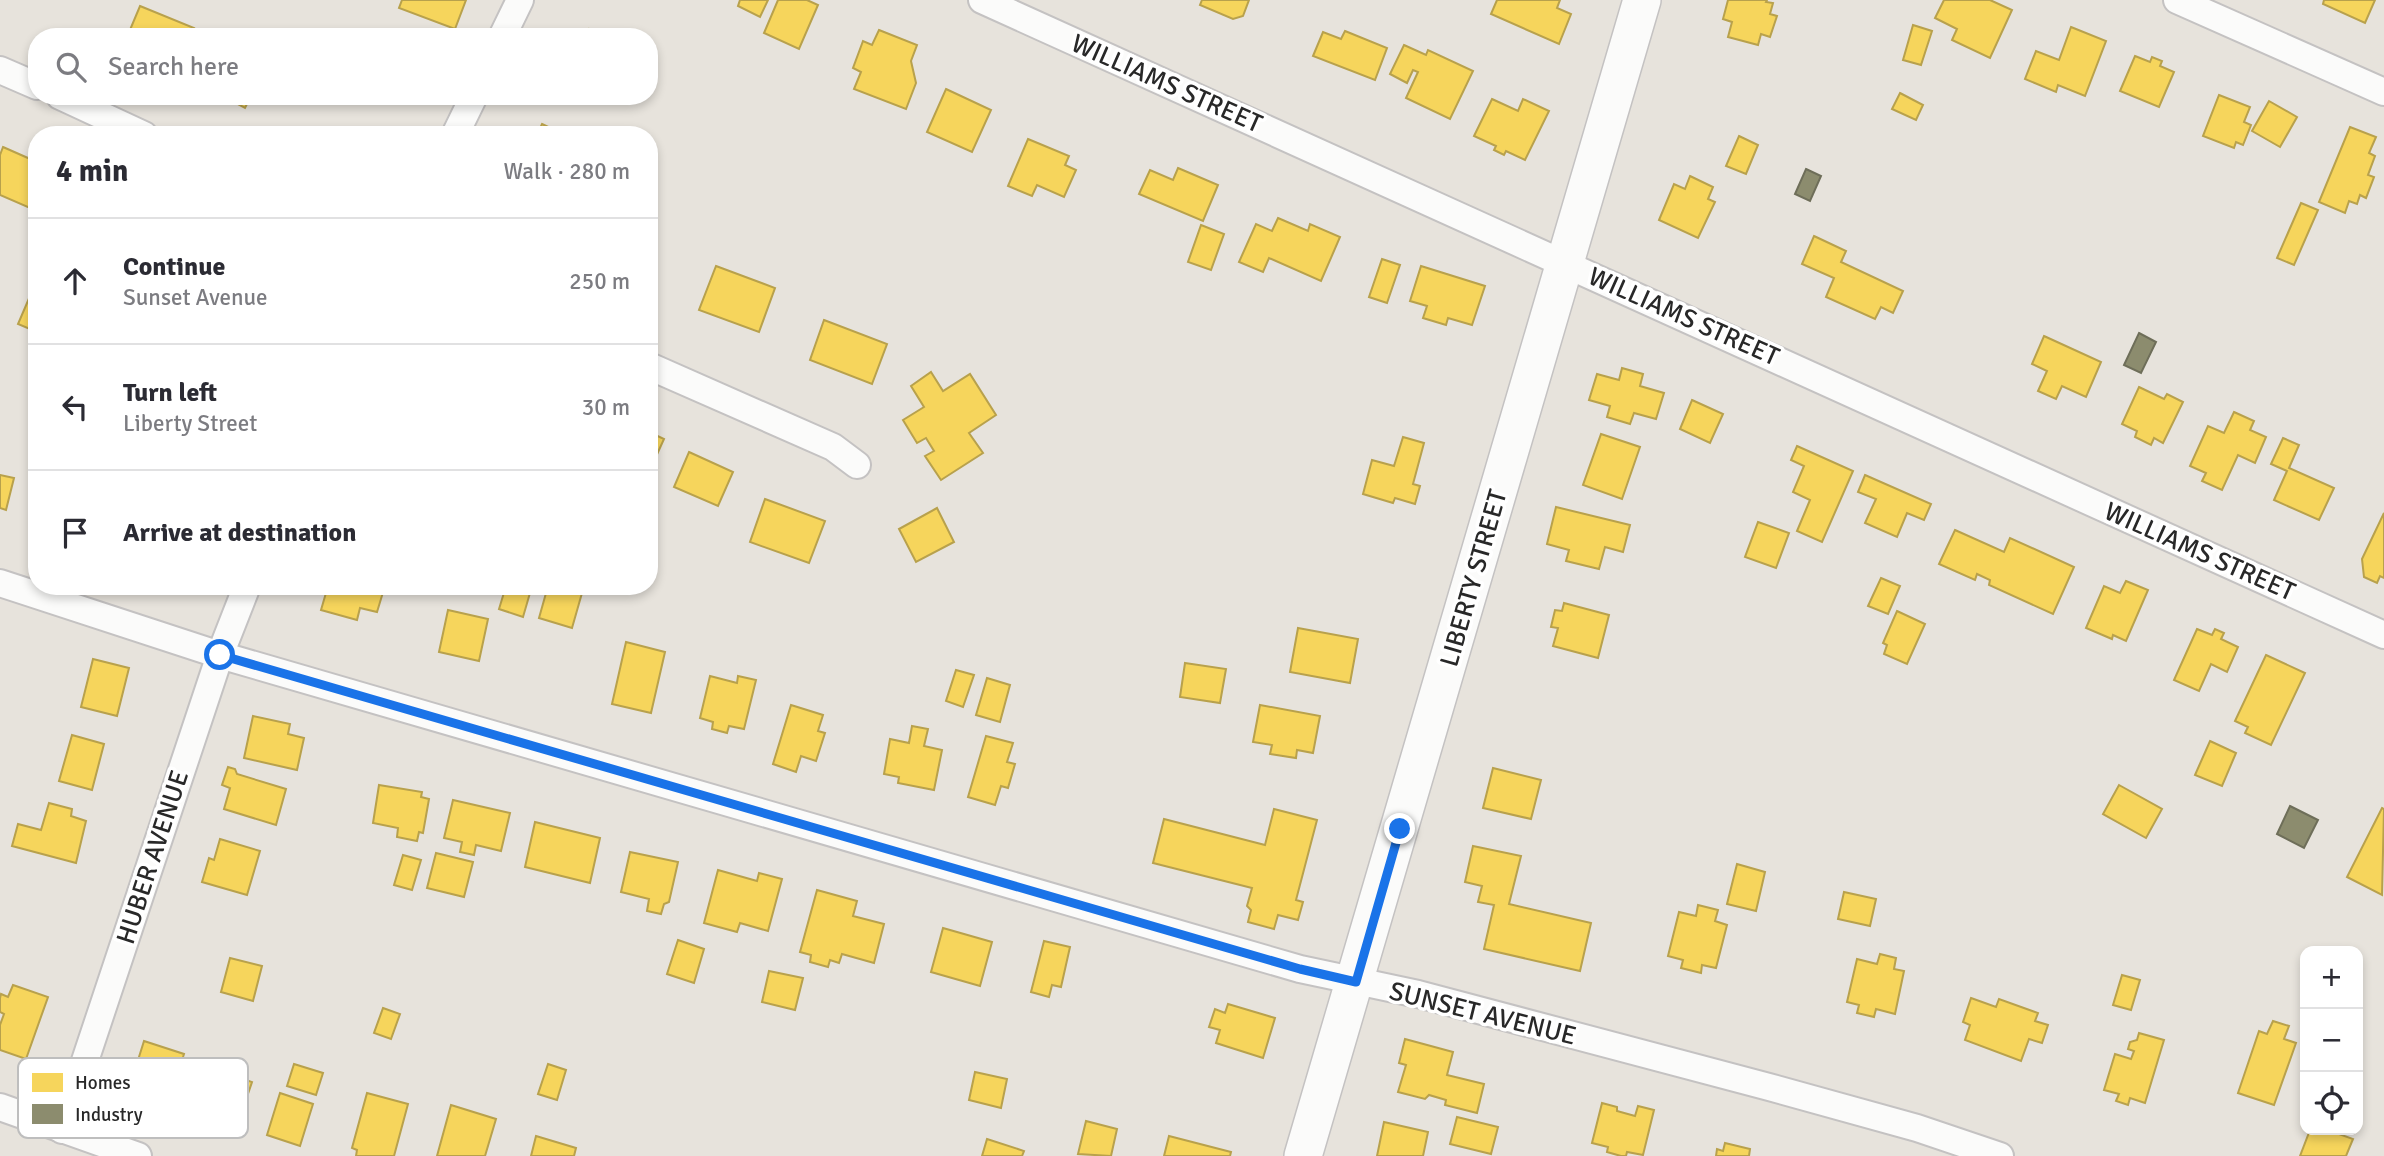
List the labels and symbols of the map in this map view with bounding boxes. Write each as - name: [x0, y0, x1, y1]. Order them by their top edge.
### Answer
- street label: WILLIAMS STREET: [1066, 28, 1267, 140]
- street label: WILLIAMS STREET: [1583, 261, 1784, 373]
- street label: LIBERTY STREET: [1433, 486, 1515, 670]
- street label: WILLIAMS STREET: [2099, 496, 2300, 608]
- route start: [204, 639, 235, 670]
- street label: HUBER AVENUE: [110, 766, 196, 948]
- route end: [1384, 813, 1415, 844]
- street label: SUNSET AVENUE: [1386, 975, 1579, 1053]
- legend: [18, 1058, 248, 1138]
- text: Homes: [75, 1071, 131, 1095]
- text: Industry: [75, 1103, 143, 1127]

